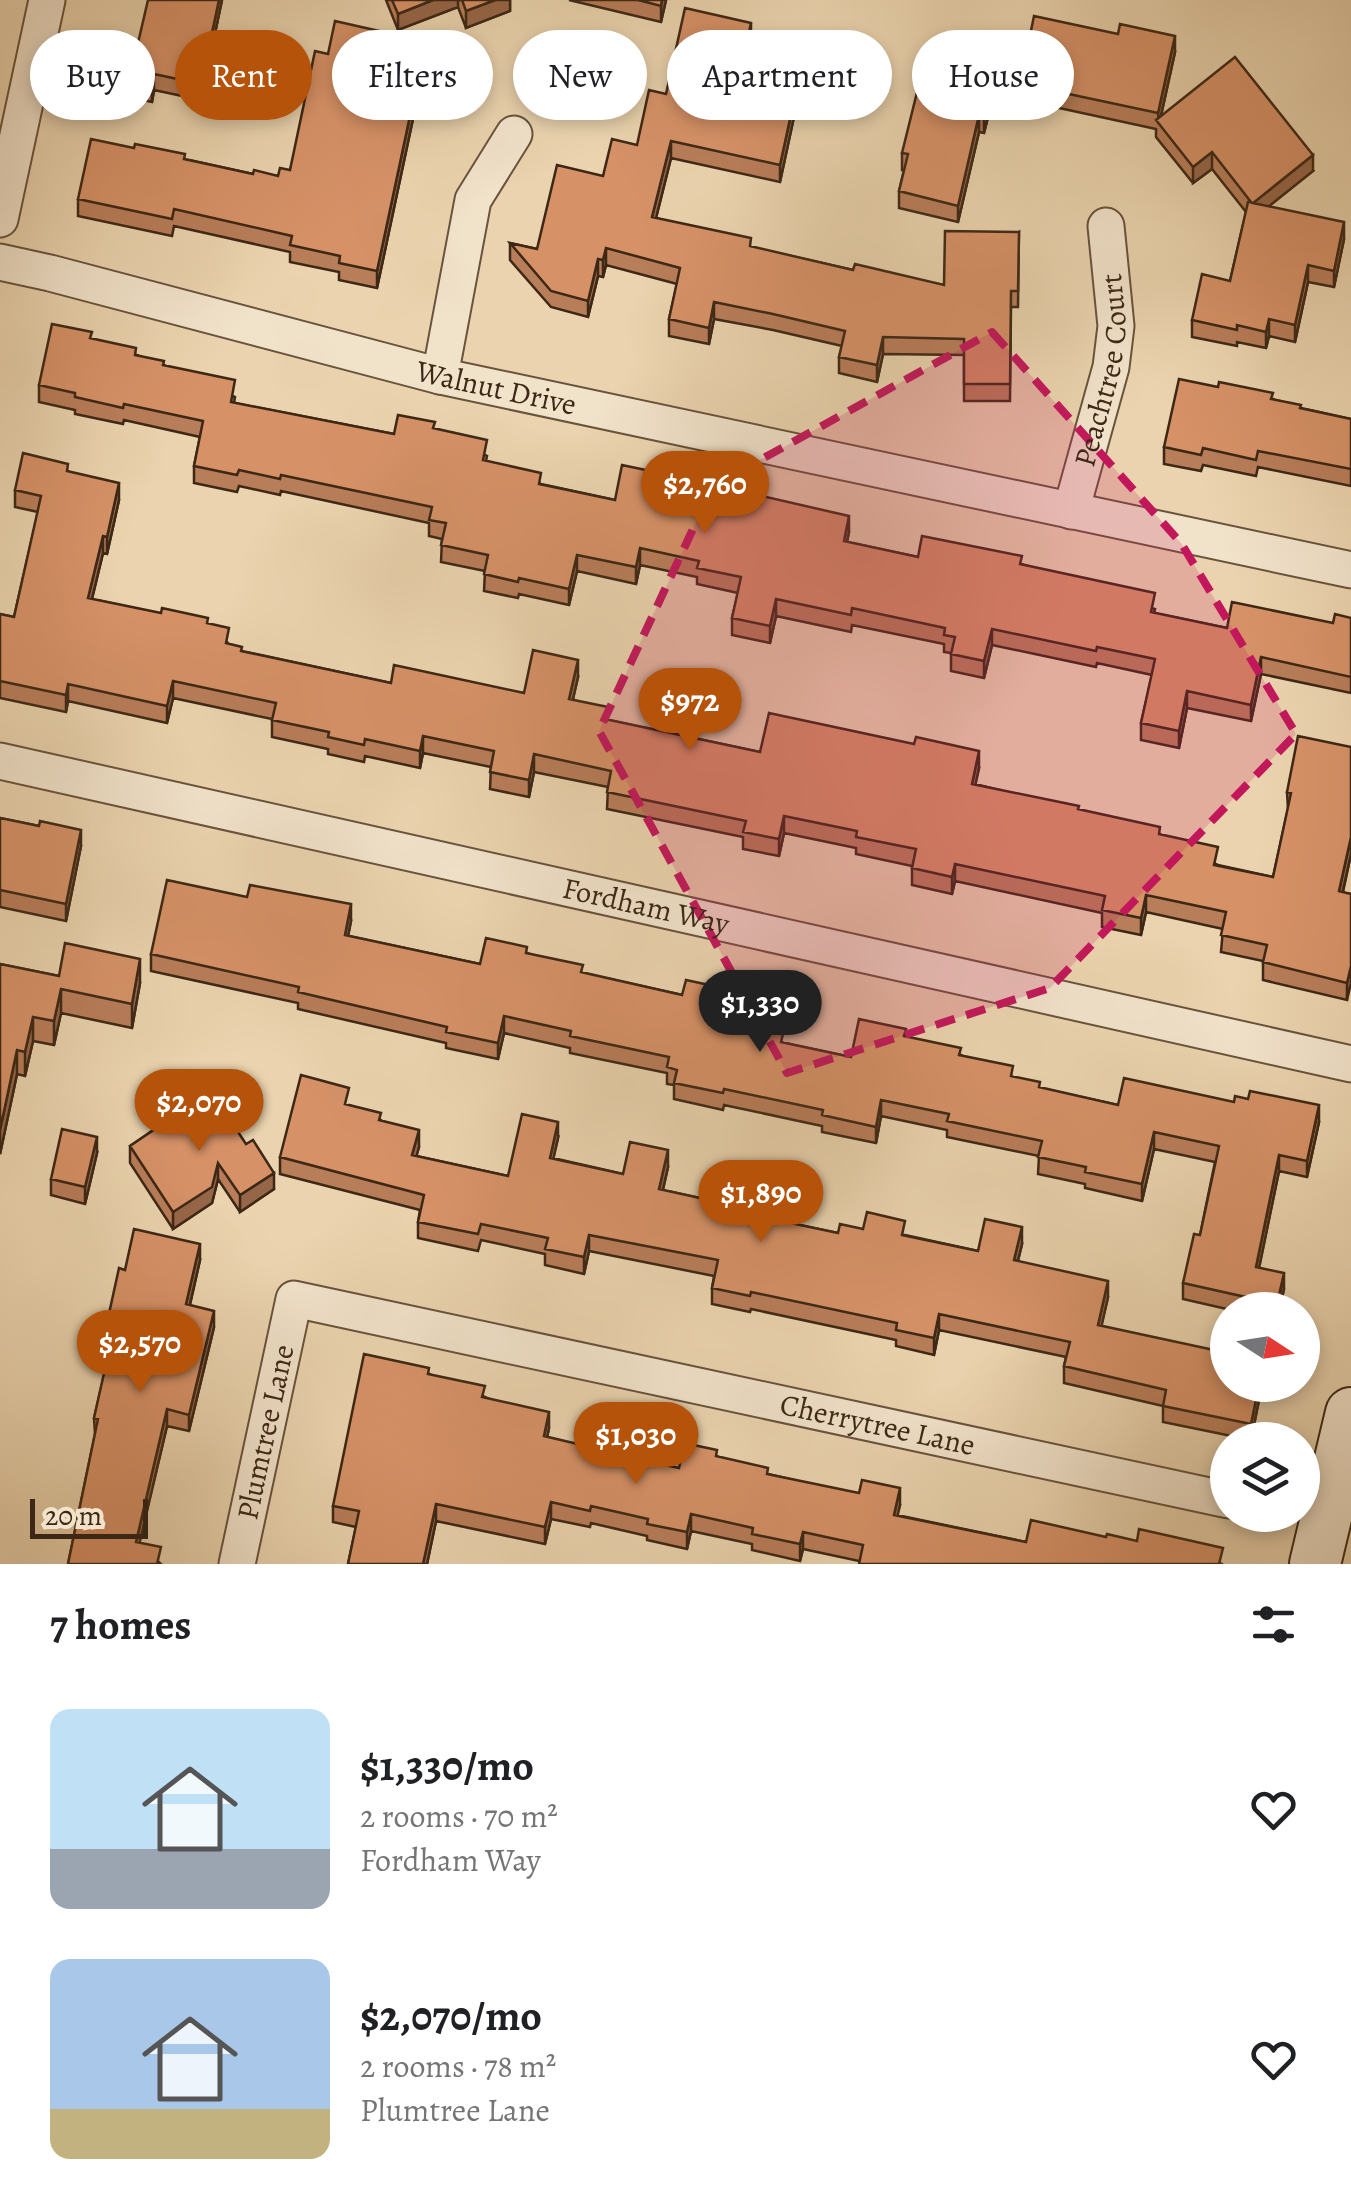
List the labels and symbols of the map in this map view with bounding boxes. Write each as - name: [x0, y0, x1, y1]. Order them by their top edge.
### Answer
- street label: Peachtree Court: [1064, 272, 1136, 471]
- street label: Walnut Drive: [411, 350, 580, 424]
- pin: $2,760: [624, 451, 786, 536]
- pin: $972: [631, 668, 749, 753]
- street label: Fordham Way: [559, 868, 734, 944]
- pin: $1,330: [679, 970, 841, 1055]
- pin: $2,070: [118, 1069, 280, 1154]
- pin: $1,890: [680, 1160, 842, 1245]
- north arrow: [1210, 1292, 1320, 1402]
- pin: $2,570: [59, 1310, 221, 1395]
- street label: Plumtree Lane: [227, 1341, 304, 1523]
- street label: Cherrytree Lane: [776, 1384, 979, 1465]
- pin: $1,030: [555, 1402, 717, 1487]
- scale bar: [30, 1494, 148, 1538]

